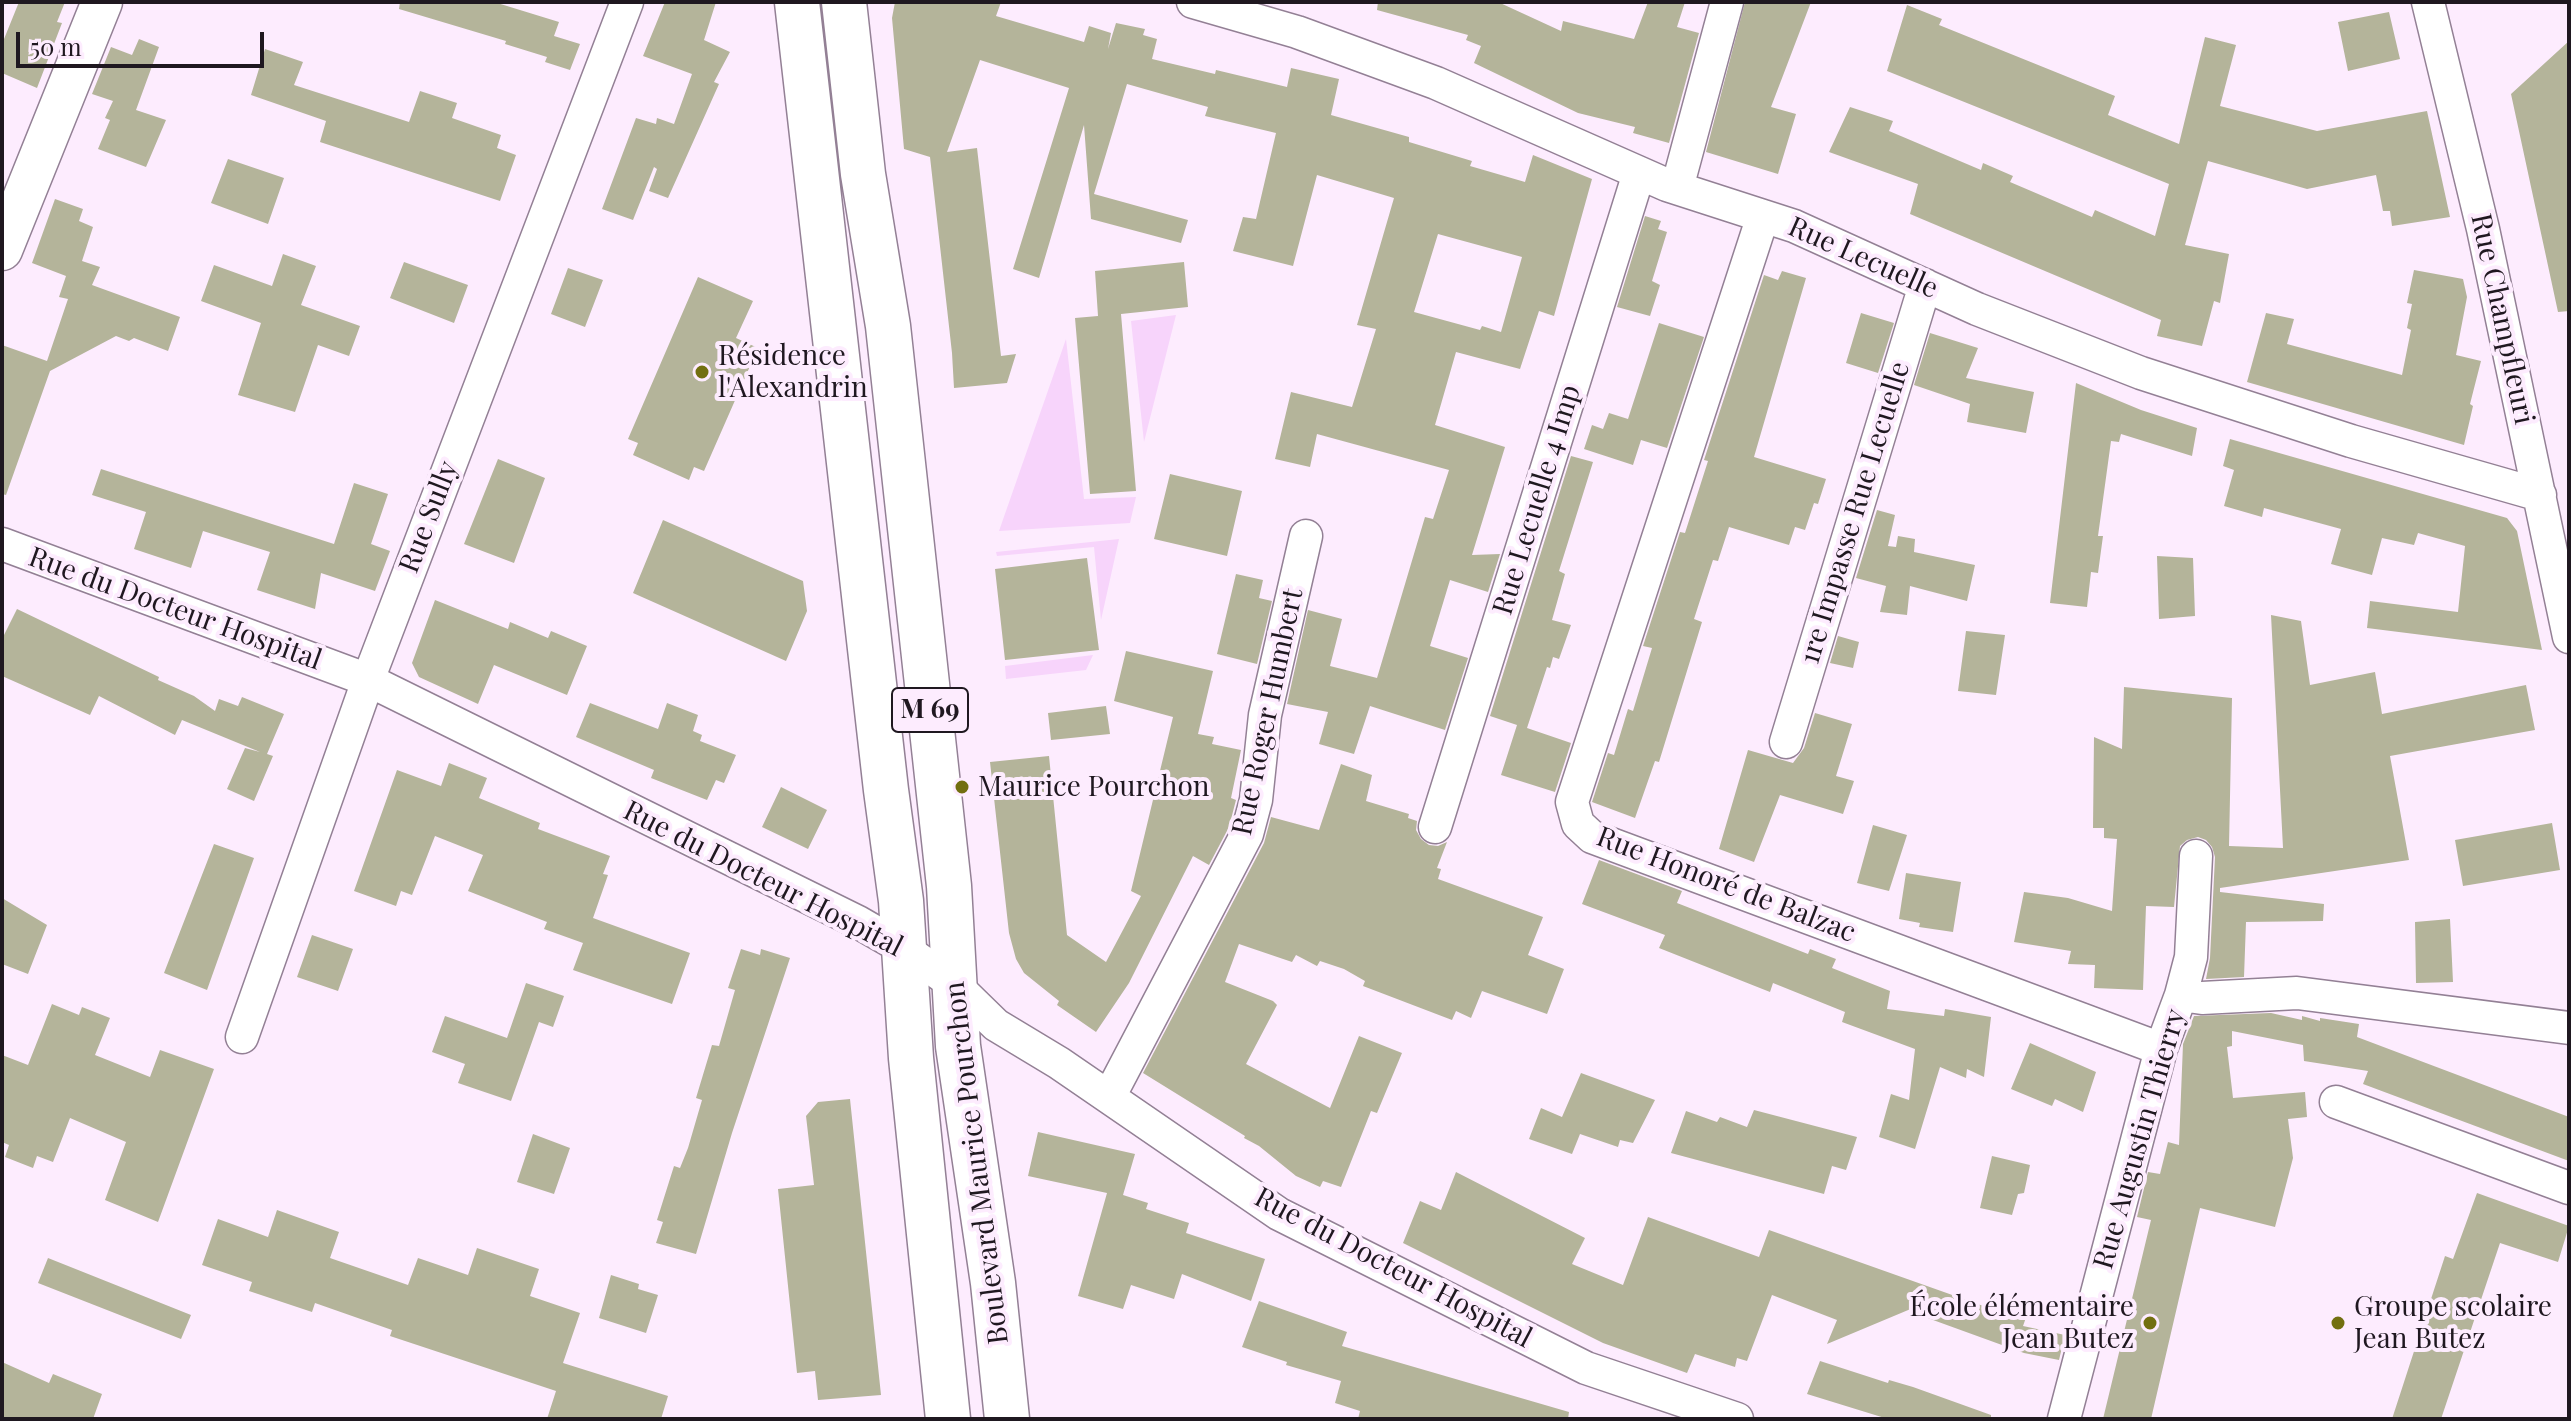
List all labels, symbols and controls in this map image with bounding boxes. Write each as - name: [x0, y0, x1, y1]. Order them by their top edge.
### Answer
- scale bar: [20, 16, 268, 66]
- text: 50 m: [30, 30, 82, 62]
- street label: Rue Lecuelle: [1783, 210, 1943, 306]
- street label: Rue Champfleuri: [2463, 211, 2541, 427]
- place label: Résidence l'Alexandrin: [718, 339, 868, 405]
- street label: 1re Impasse Rue Lecuelle: [1793, 358, 1917, 668]
- marker: Résidence l'Alexandrin: [693, 363, 711, 381]
- street label: Rue Lecuelle 4 Imp: [1486, 381, 1588, 619]
- street label: Rue Sully: [392, 456, 466, 578]
- street label: Rue du Docteur Hospital: [24, 540, 326, 678]
- street label: Rue Roger Humbert: [1225, 586, 1311, 838]
- road number: M 69: [892, 688, 968, 732]
- place label: Maurice Pourchon: [978, 770, 1210, 804]
- marker: Maurice Pourchon: [953, 778, 971, 796]
- street label: Rue du Docteur Hospital: [618, 794, 908, 964]
- street label: Rue Honoré de Balzac: [1592, 820, 1860, 950]
- street label: Boulevard Maurice Pourchon: [938, 980, 1016, 1346]
- street label: Rue Augustin Thierry: [2087, 1005, 2193, 1273]
- street label: Rue du Docteur Hospital: [1249, 1181, 1537, 1355]
- place label: École élémentaire Jean Butez: [1909, 1290, 2134, 1356]
- place label: Groupe scolaire Jean Butez: [2354, 1290, 2552, 1356]
- marker: École élémentaire Jean Butez: [2141, 1314, 2159, 1332]
- marker: Groupe scolaire Jean Butez: [2329, 1314, 2347, 1332]

